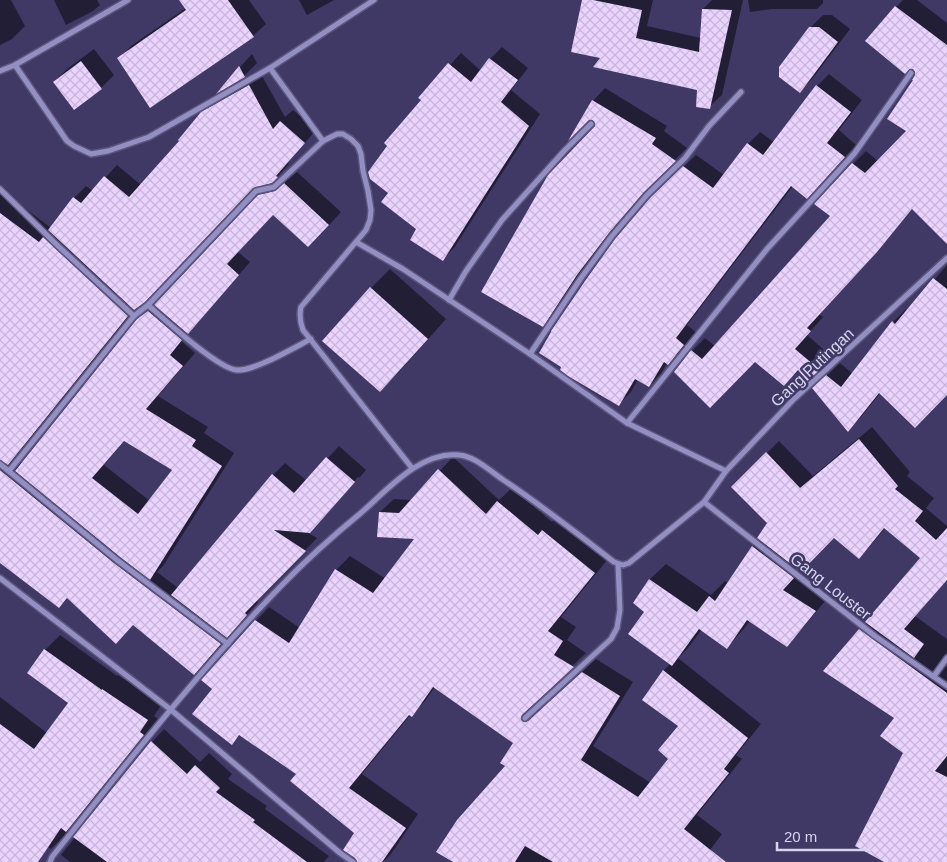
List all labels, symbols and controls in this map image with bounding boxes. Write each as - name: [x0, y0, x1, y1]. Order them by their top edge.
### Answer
- street label: Gang Putingan: [768, 325, 857, 410]
- street label: Gang Louster: [787, 550, 875, 623]
- scale bar: [777, 820, 870, 852]
- text: 20 m: [784, 828, 817, 845]

